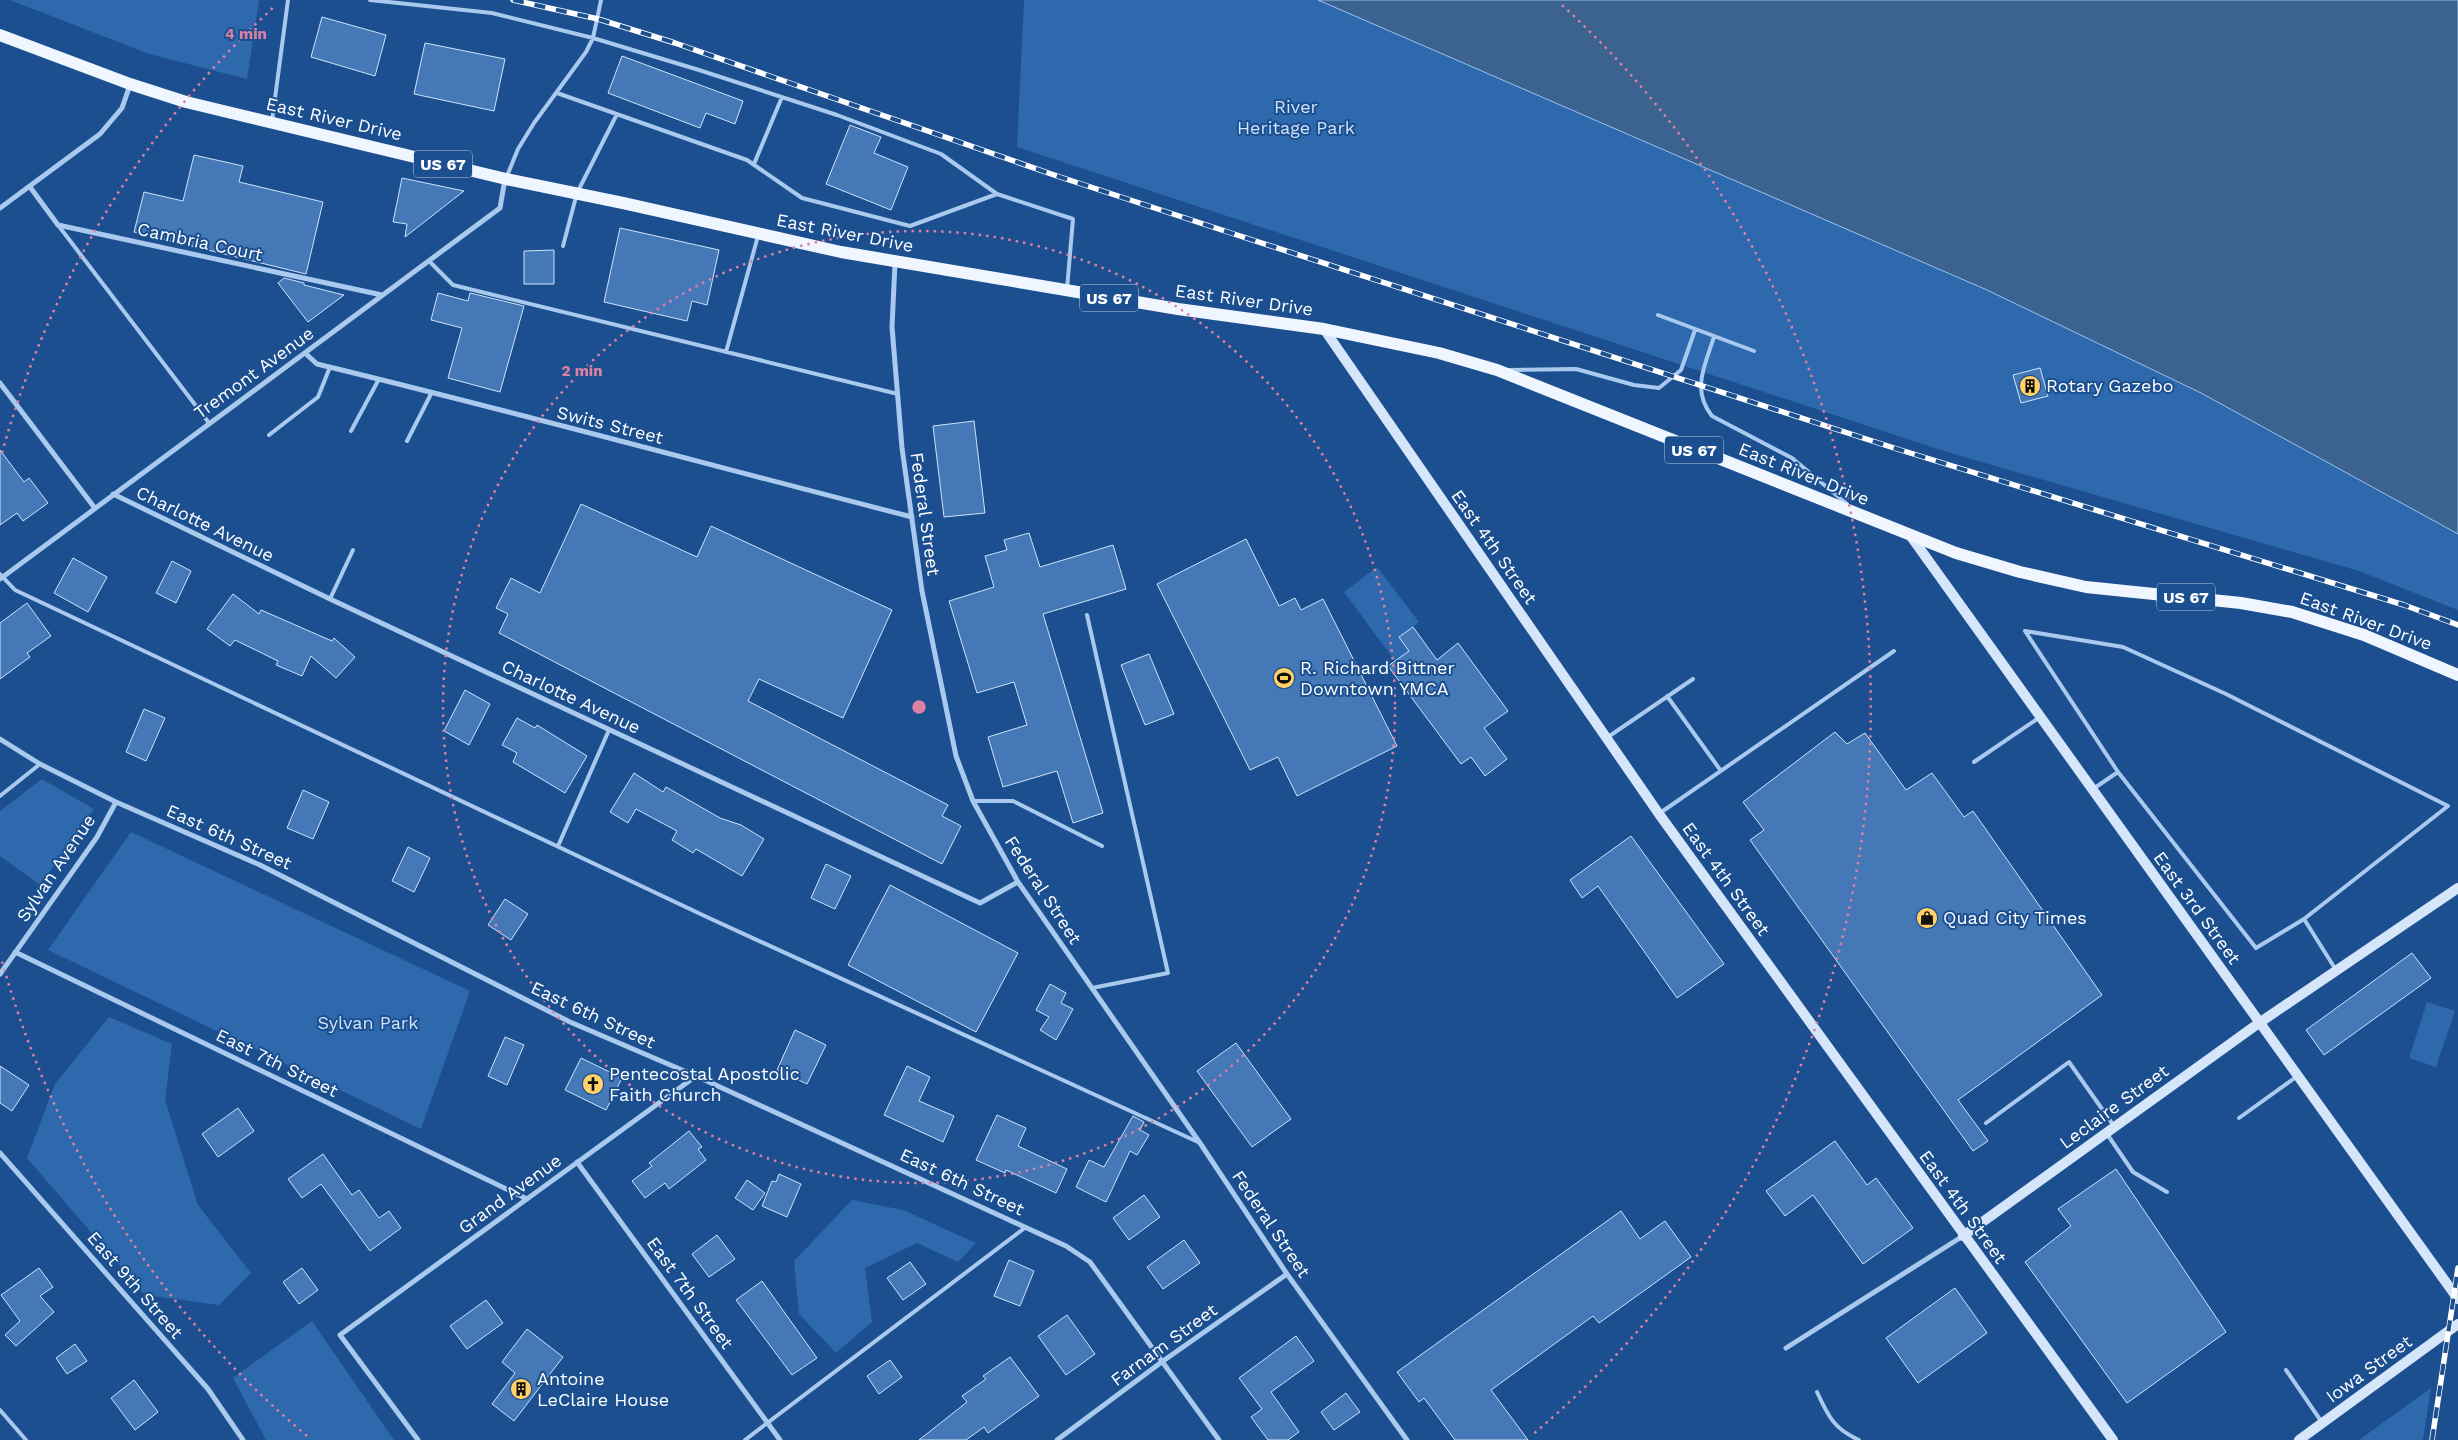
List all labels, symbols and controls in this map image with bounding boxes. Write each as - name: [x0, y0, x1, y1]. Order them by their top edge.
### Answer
- text: 4 min: [225, 25, 267, 43]
- street label: East River Drive: [264, 93, 404, 144]
- park label: River Heritage Park: [1237, 96, 1355, 138]
- road number: US 67: [414, 150, 472, 178]
- street label: East River Drive: [775, 209, 915, 256]
- street label: Cambria Court: [136, 218, 265, 265]
- street label: East River Drive: [1174, 279, 1314, 320]
- road number: US 67: [1080, 284, 1138, 312]
- street label: Tremont Avenue: [190, 322, 318, 423]
- text: 2 min: [561, 362, 603, 380]
- building icon: Rotary Gazebo: [2018, 374, 2042, 398]
- place label: Rotary Gazebo: [2046, 375, 2174, 396]
- street label: Swits Street: [555, 401, 666, 448]
- road number: US 67: [1665, 436, 1723, 464]
- street label: East River Drive: [1736, 438, 1873, 509]
- street label: Federal Street: [906, 451, 945, 577]
- street label: Charlotte Avenue: [133, 481, 277, 566]
- street label: East 4th Street: [1447, 485, 1542, 608]
- road number: US 67: [2157, 584, 2215, 610]
- street label: East River Drive: [2297, 587, 2435, 654]
- street label: Charlotte Avenue: [499, 655, 644, 738]
- place label: R. Richard Bittner Downtown YMCA: [1300, 657, 1455, 699]
- sports icon: R. Richard Bittner Downtown YMCA: [1272, 666, 1296, 690]
- centre of rings: [910, 698, 928, 716]
- street label: East 6th Street: [163, 800, 295, 874]
- street label: Sylvan Avenue: [12, 810, 99, 925]
- street label: East 4th Street: [1678, 818, 1775, 940]
- street label: Federal Street: [1001, 832, 1086, 948]
- street label: East 3rd Street: [2150, 847, 2246, 968]
- shop icon: Quad City Times: [1915, 906, 1939, 930]
- place label: Quad City Times: [1943, 907, 2087, 928]
- street label: East 6th Street: [528, 977, 659, 1053]
- park label: Sylvan Park: [318, 1012, 418, 1033]
- street label: East 7th Street: [213, 1024, 342, 1101]
- street label: Leclaire Street: [2055, 1060, 2173, 1153]
- place label: Pentecostal Apostolic Faith Church: [609, 1063, 800, 1105]
- church icon: Pentecostal Apostolic Faith Church: [581, 1072, 605, 1096]
- street label: East 6th Street: [897, 1144, 1028, 1220]
- street label: East 4th Street: [1915, 1146, 2012, 1268]
- street label: Grand Avenue: [454, 1149, 565, 1238]
- street label: Federal Street: [1228, 1166, 1315, 1282]
- street label: East 9th Street: [83, 1227, 188, 1343]
- street label: East 7th Street: [643, 1233, 738, 1353]
- street label: Farnam Street: [1106, 1299, 1221, 1390]
- street label: Iowa Street: [2322, 1330, 2416, 1407]
- place label: Antoine LeClaire House: [537, 1368, 669, 1410]
- building icon: Antoine LeClaire House: [509, 1377, 533, 1401]

